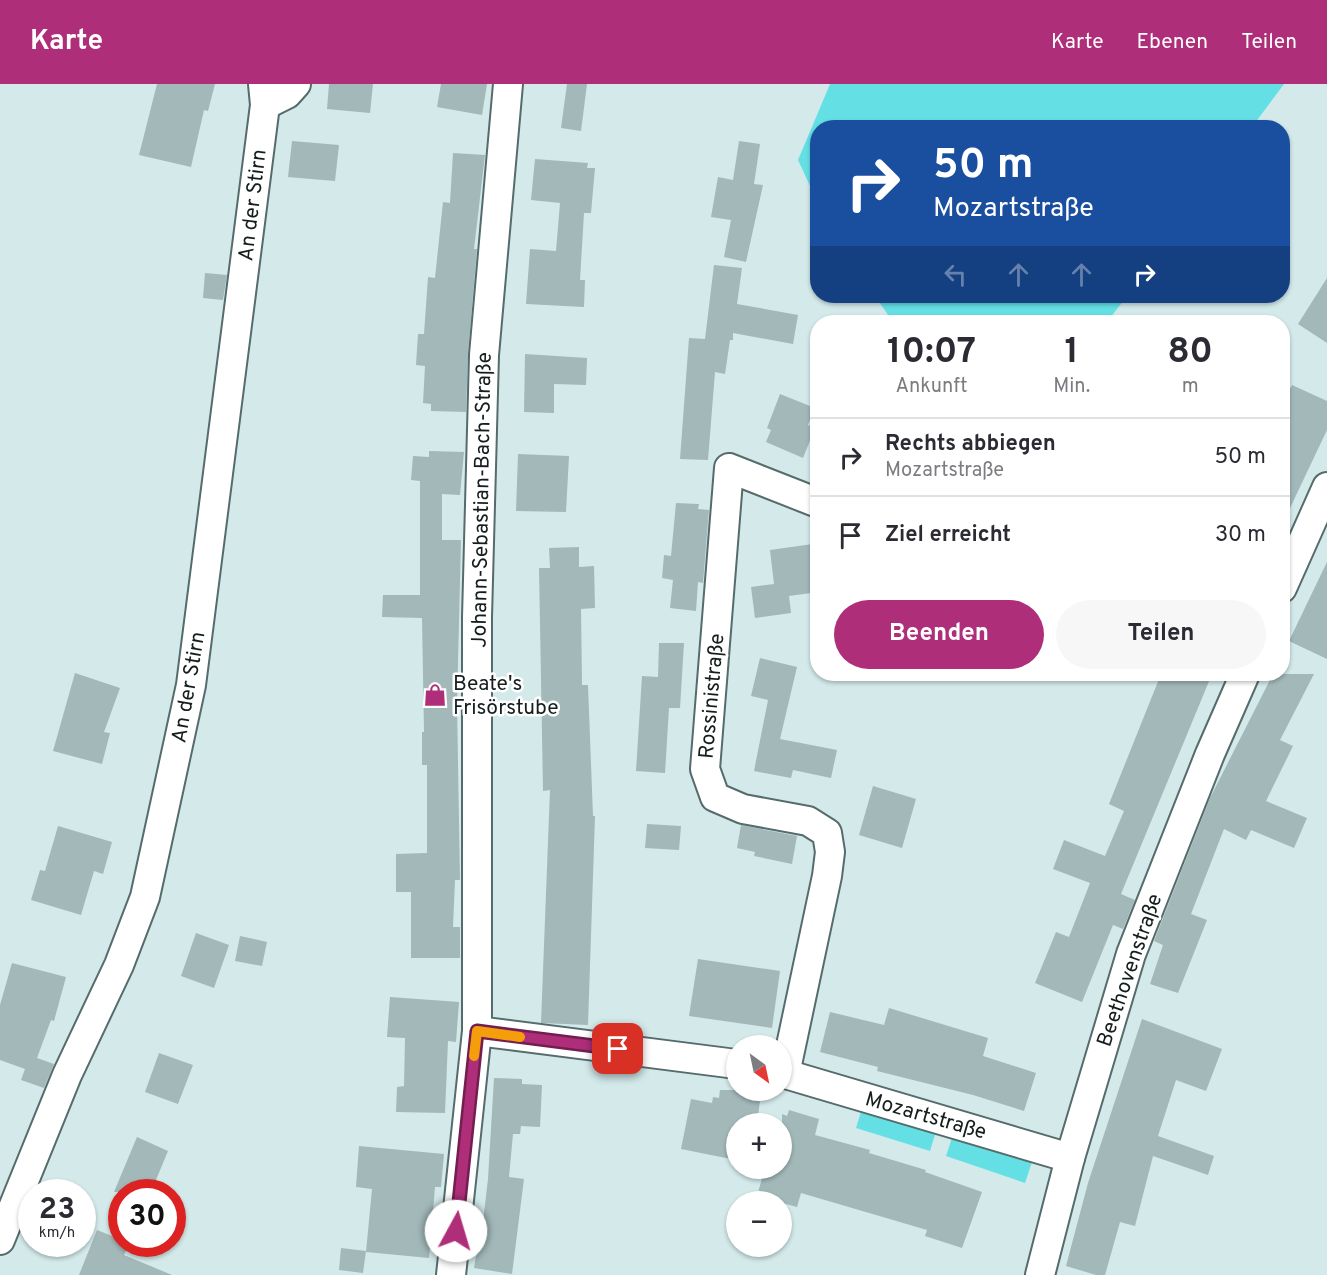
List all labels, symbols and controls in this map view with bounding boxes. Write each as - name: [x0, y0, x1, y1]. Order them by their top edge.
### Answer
- text: Karte: [30, 24, 103, 60]
- text: Karte: [1051, 29, 1103, 56]
- text: Ebenen: [1136, 29, 1208, 56]
- text: Teilen: [1241, 29, 1297, 56]
- text: 50 m: [933, 140, 1034, 193]
- icon: right: [834, 144, 912, 222]
- street label: An der Stirn: [233, 148, 274, 263]
- text: Mozartstraße: [933, 192, 1094, 226]
- icon: left: [939, 258, 972, 291]
- icon: ahead: [1002, 258, 1035, 291]
- icon: ahead: [1065, 258, 1098, 291]
- icon: right: [1128, 258, 1161, 291]
- text: 10:07: [887, 330, 976, 376]
- text: 1: [1064, 330, 1079, 376]
- text: 80: [1167, 330, 1213, 376]
- street label: Johann-Sebastian-Bach-Straße: [466, 352, 499, 648]
- text: Ankunft: [895, 374, 968, 400]
- text: Min.: [1053, 374, 1090, 400]
- text: m: [1182, 374, 1199, 400]
- text: Rechts abbiegen: [885, 431, 1056, 458]
- icon: right: [834, 441, 867, 474]
- text: 50 m: [1214, 444, 1266, 471]
- text: Mozartstraße: [885, 458, 1004, 484]
- icon: arrive: [834, 519, 867, 552]
- text: Ziel erreicht: [885, 522, 1011, 549]
- text: 30 m: [1215, 522, 1266, 549]
- button: Beenden: [834, 600, 1044, 669]
- button: Teilen: [1056, 600, 1266, 669]
- street label: An der Stirn: [166, 629, 213, 745]
- street label: Rossinistraße: [694, 632, 731, 760]
- place label: Beate's Frisörstube: [453, 671, 558, 722]
- shop icon: Beate's Frisörstube: [422, 682, 448, 708]
- street label: Beethovenstraße: [1092, 890, 1169, 1051]
- pin: [592, 1023, 643, 1074]
- icon: arrive: [601, 1032, 634, 1065]
- north arrow: [726, 1035, 792, 1101]
- map controls: [726, 1035, 792, 1257]
- street label: Mozartstraße: [862, 1086, 989, 1147]
- button: +: [726, 1113, 792, 1179]
- speed limit sign: 30: [108, 1179, 186, 1257]
- button: −: [726, 1191, 792, 1257]
- text: 23: [39, 1192, 75, 1229]
- position arrow: [424, 1199, 488, 1263]
- text: km/h: [39, 1224, 75, 1243]

